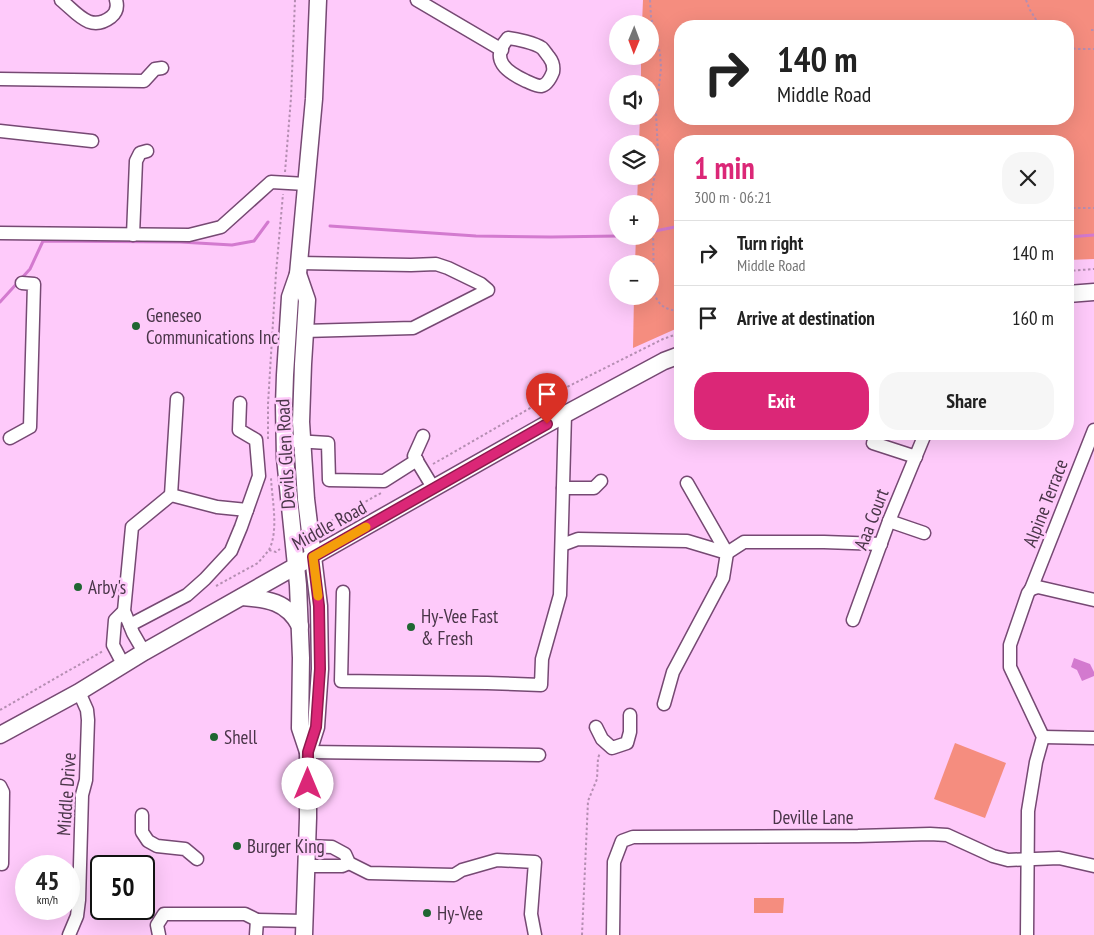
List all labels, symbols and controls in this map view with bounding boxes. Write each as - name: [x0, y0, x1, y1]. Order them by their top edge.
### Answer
- north arrow: [609, 15, 659, 65]
- map controls: [609, 15, 659, 305]
- text: 140 m: [777, 36, 858, 82]
- icon: right: [694, 40, 759, 105]
- button: sound: [609, 75, 659, 125]
- text: Middle Road: [777, 80, 871, 108]
- button: layers: [609, 135, 659, 185]
- text: 1 min: [694, 148, 755, 187]
- button: close: [1002, 152, 1054, 204]
- text: 300 m · 06:21: [694, 187, 772, 207]
- button: +: [609, 195, 659, 245]
- text: Turn right: [737, 231, 803, 255]
- icon: right: [694, 239, 722, 267]
- text: 140 m: [1012, 241, 1054, 265]
- button: −: [609, 255, 659, 305]
- text: Middle Road: [737, 255, 806, 275]
- place label: Geneseo Communications Inc: [146, 303, 278, 349]
- icon: arrive: [694, 304, 722, 332]
- text: Arrive at destination: [737, 306, 875, 330]
- text: 160 m: [1012, 306, 1054, 330]
- marker: Geneseo Communications Inc: [130, 320, 142, 332]
- button: Exit: [694, 372, 869, 430]
- button: Share: [879, 372, 1054, 430]
- pin: [526, 373, 568, 424]
- icon: arrive: [533, 380, 561, 408]
- street label: Devils Glen Road: [270, 398, 300, 510]
- street label: Alpine Terrace: [1017, 456, 1073, 550]
- street label: Aaa Court: [848, 484, 894, 553]
- street label: Middle Road: [288, 495, 370, 555]
- place label: Arby's: [88, 575, 126, 599]
- marker: Arby's: [72, 581, 84, 593]
- place label: Hy-Vee Fast & Fresh: [421, 604, 499, 650]
- marker: Hy-Vee Fast & Fresh: [405, 621, 417, 633]
- place label: Shell: [224, 725, 258, 749]
- marker: Shell: [208, 731, 220, 743]
- street label: Middle Drive: [51, 751, 81, 836]
- position arrow: [281, 757, 333, 809]
- street label: Deville Lane: [772, 805, 854, 829]
- place label: Burger King: [247, 834, 325, 858]
- marker: Burger King: [231, 840, 243, 852]
- speed limit sign: 50: [90, 855, 155, 920]
- text: 45: [36, 865, 59, 897]
- text: km/h: [37, 892, 58, 907]
- place label: Hy-Vee: [437, 901, 483, 925]
- marker: Hy-Vee: [421, 907, 433, 919]

